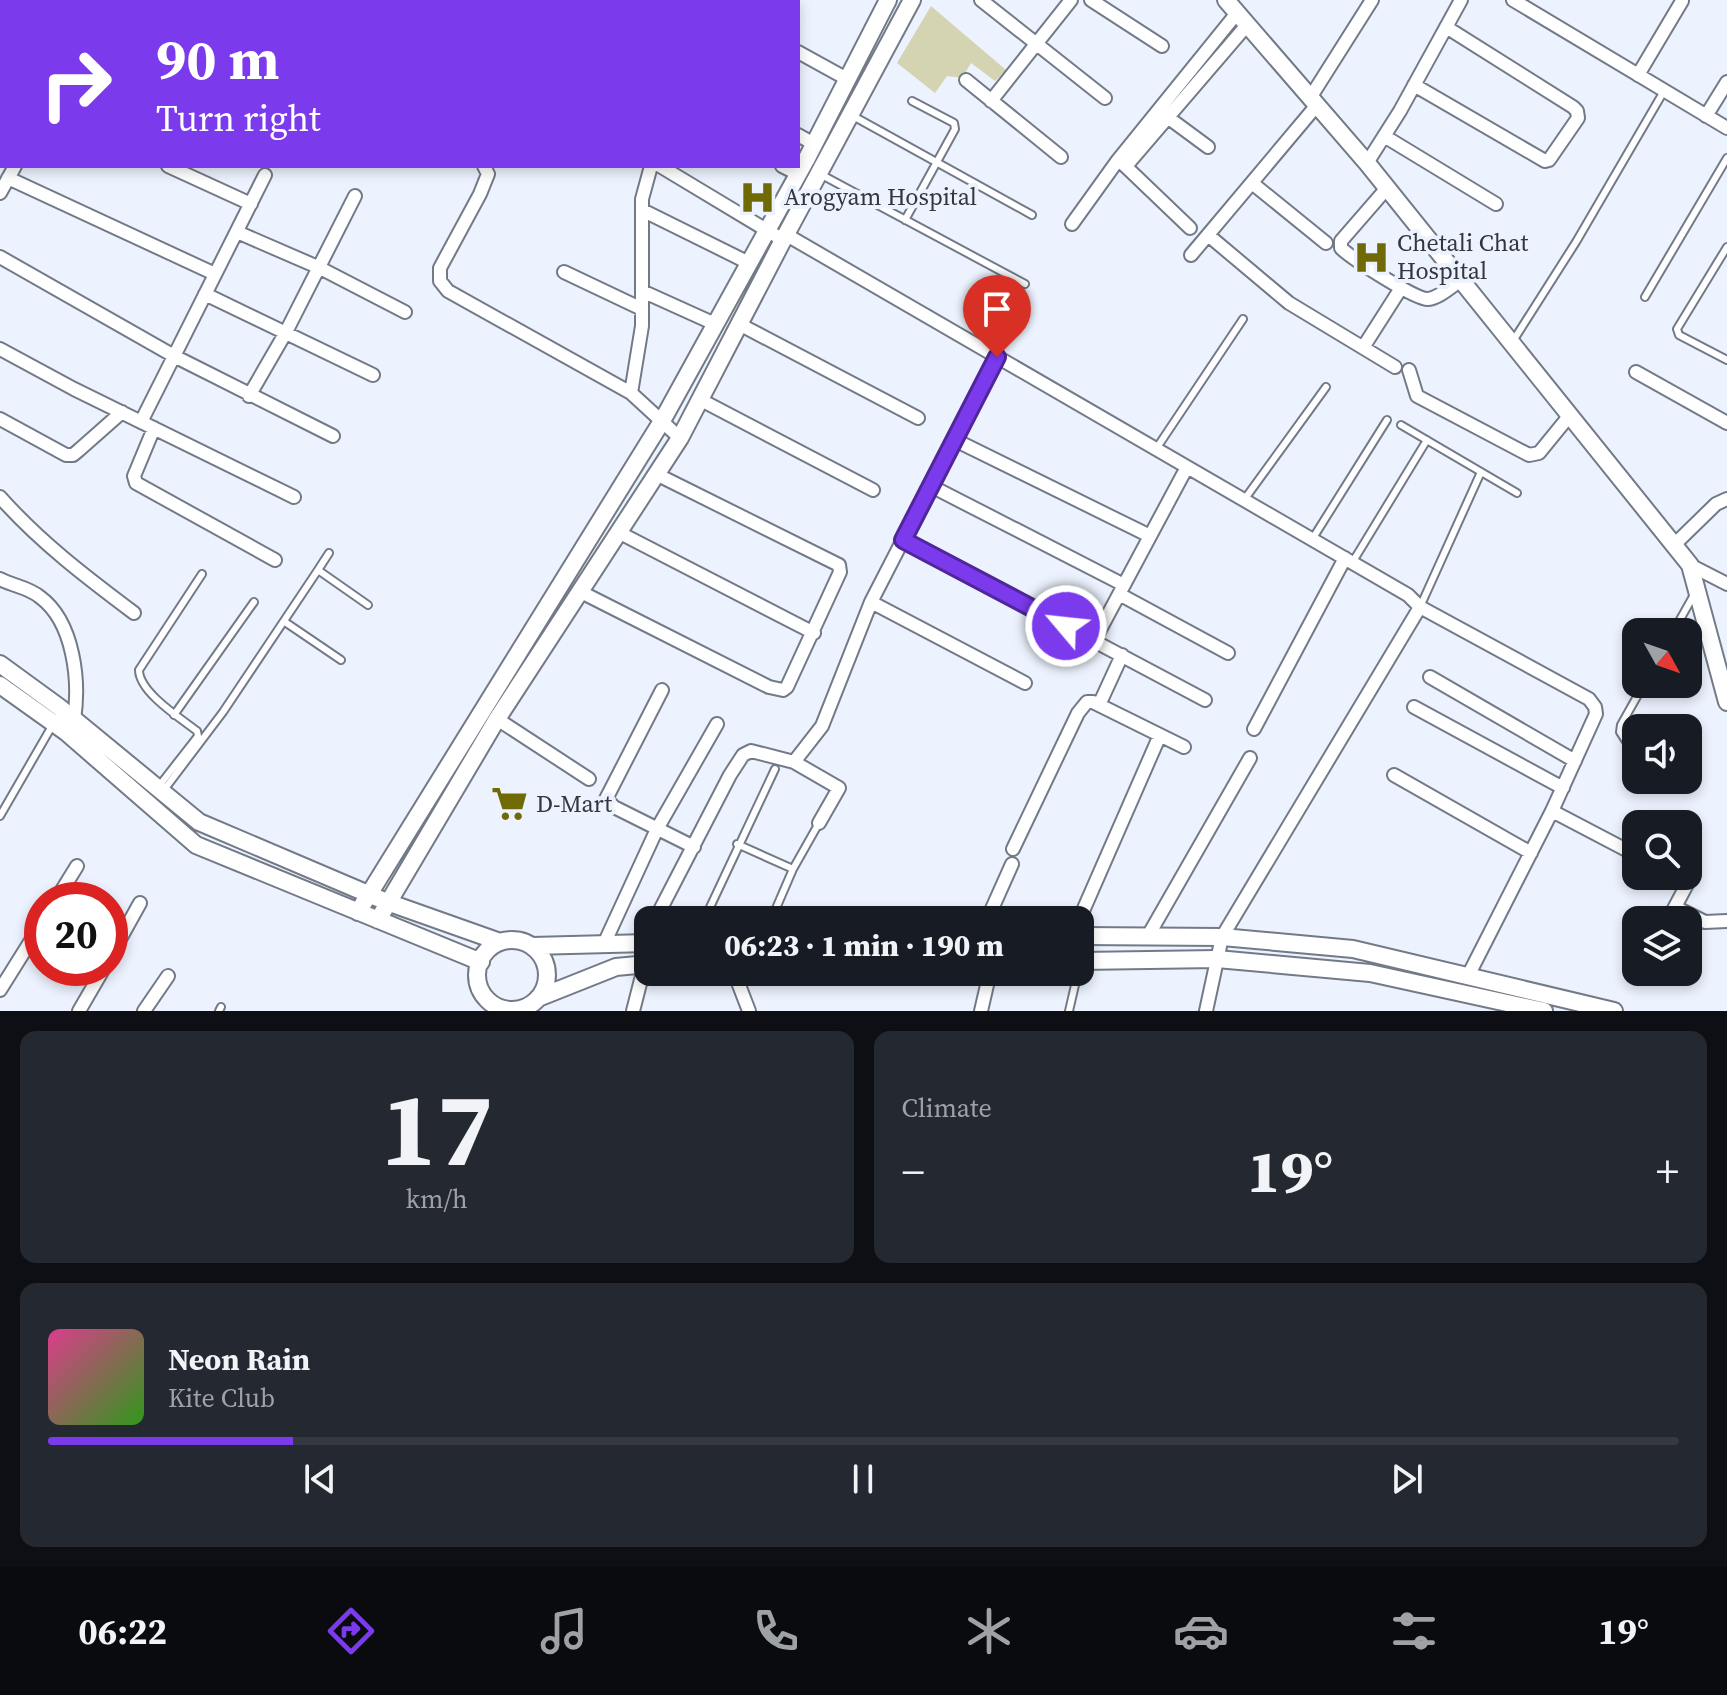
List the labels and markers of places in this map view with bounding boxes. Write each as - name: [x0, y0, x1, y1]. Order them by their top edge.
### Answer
- hospital icon: Arogyam Hospital: [739, 178, 777, 216]
- place label: Arogyam Hospital: [784, 180, 977, 213]
- place label: Chetali Chat Hospital: [1397, 226, 1529, 287]
- hospital icon: Chetali Chat Hospital: [1352, 238, 1390, 276]
- pin: [963, 275, 1031, 357]
- supermarket icon: D-Mart: [491, 785, 529, 823]
- place label: D-Mart: [536, 787, 612, 820]

